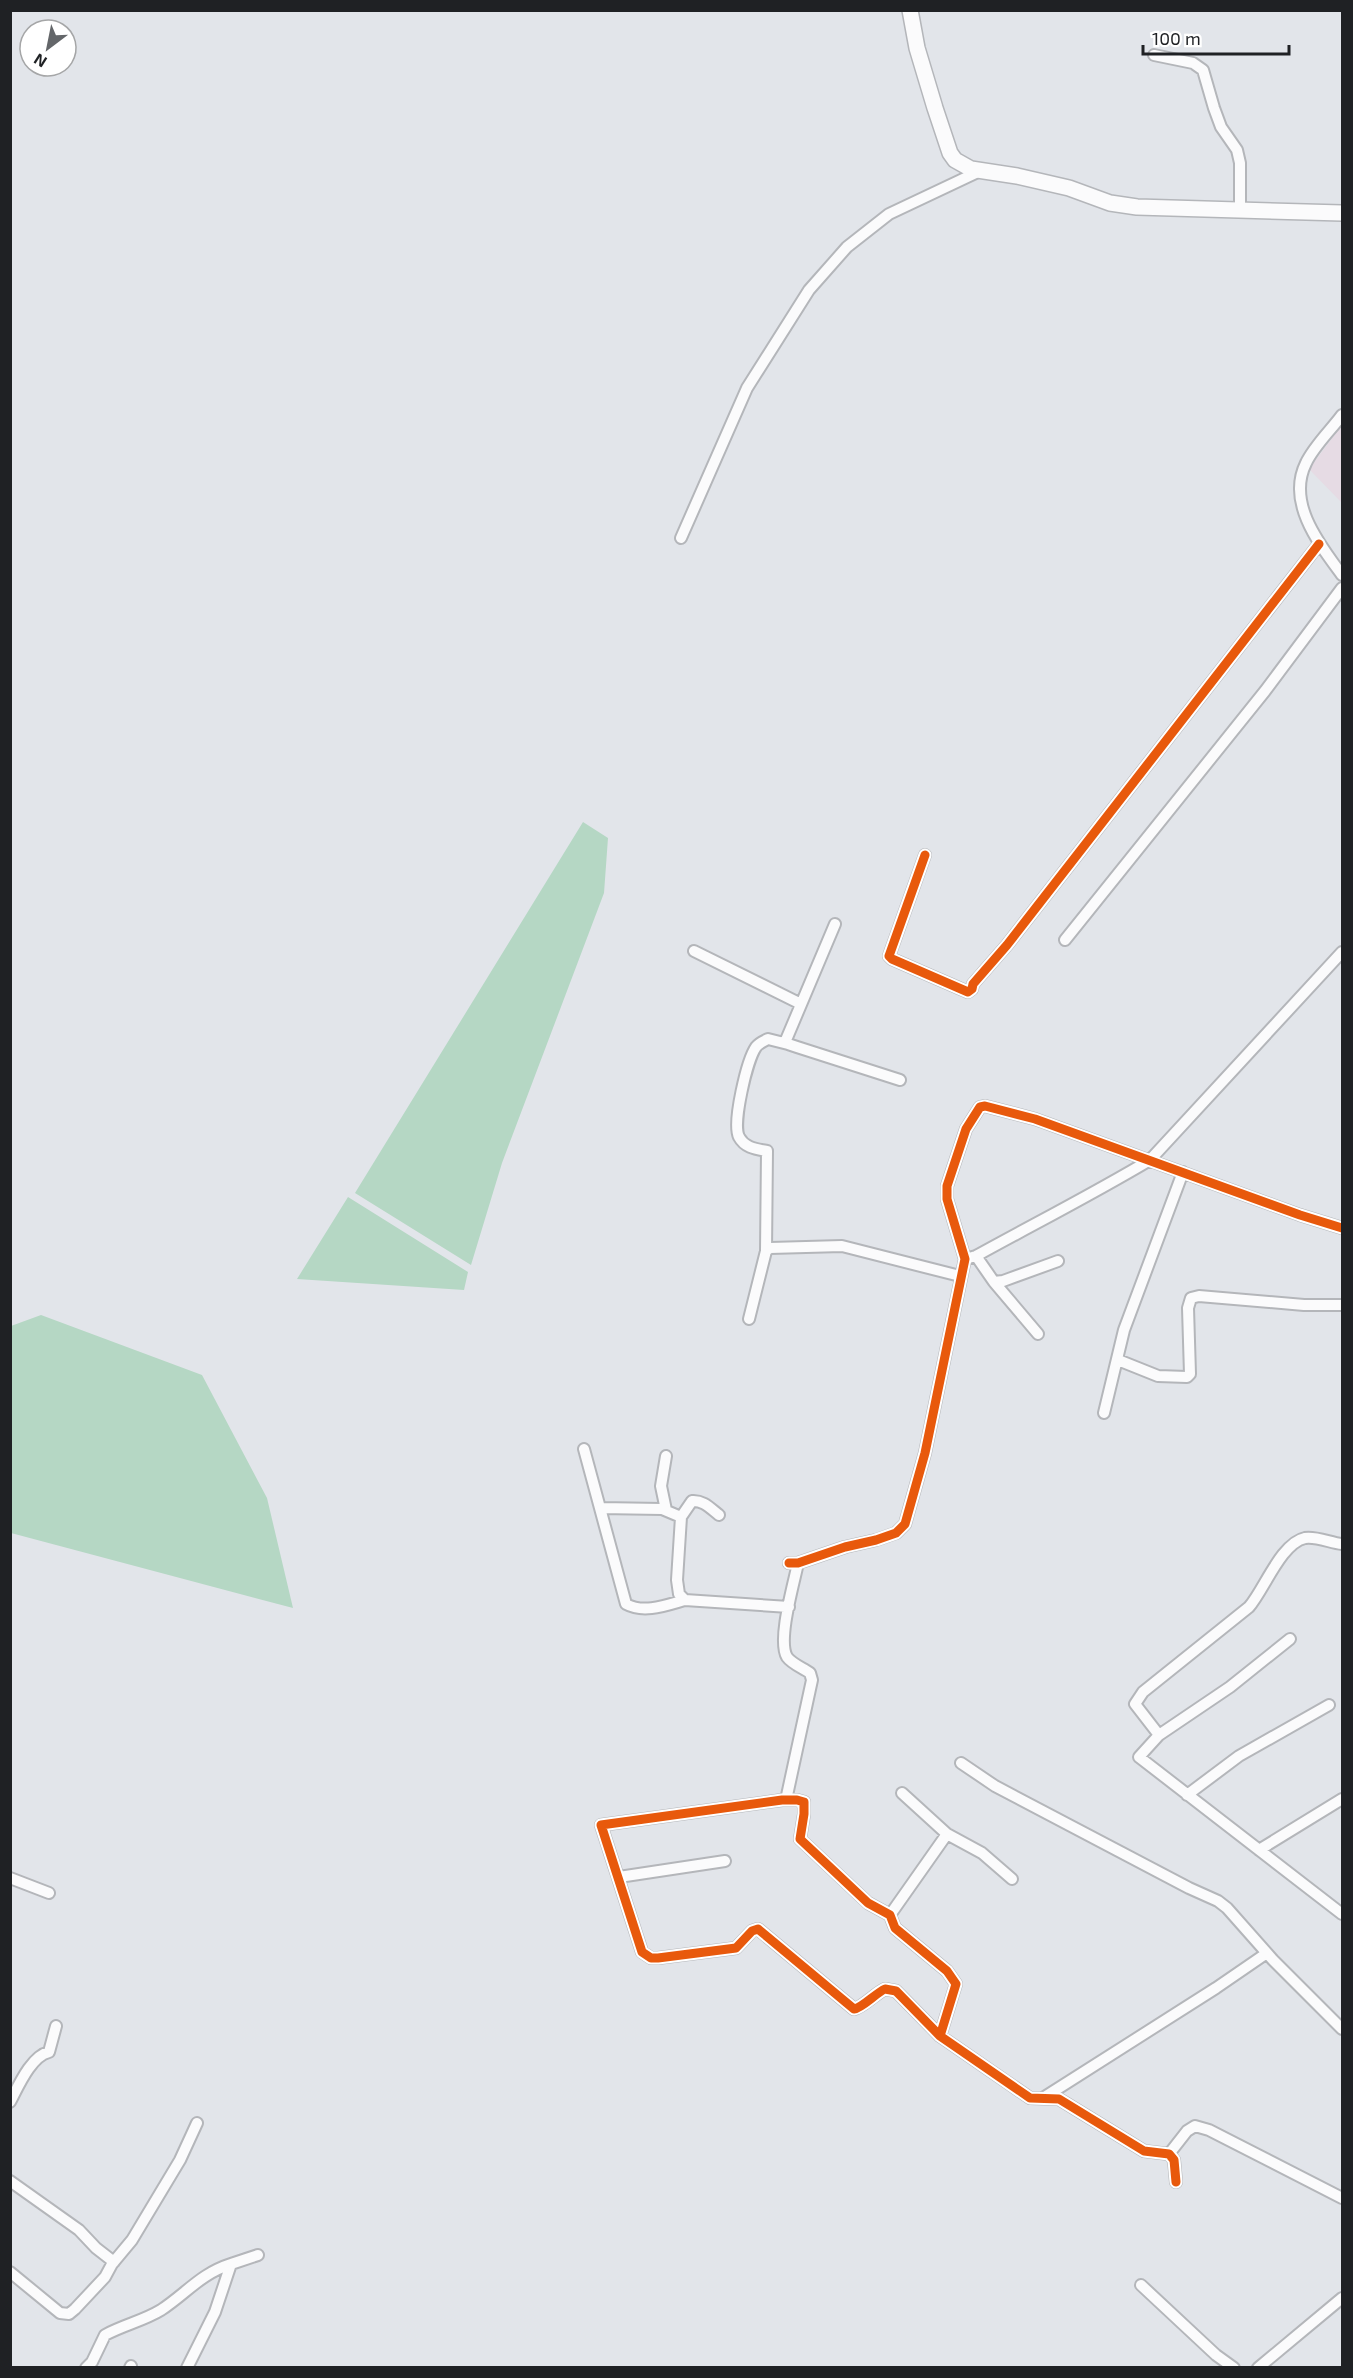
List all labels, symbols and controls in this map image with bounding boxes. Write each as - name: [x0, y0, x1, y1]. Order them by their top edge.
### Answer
- north arrow: [18, 18, 78, 78]
- scale bar: [1143, 18, 1288, 56]
- text: 100 m: [1152, 27, 1201, 49]
- text: N: [30, 50, 50, 72]

